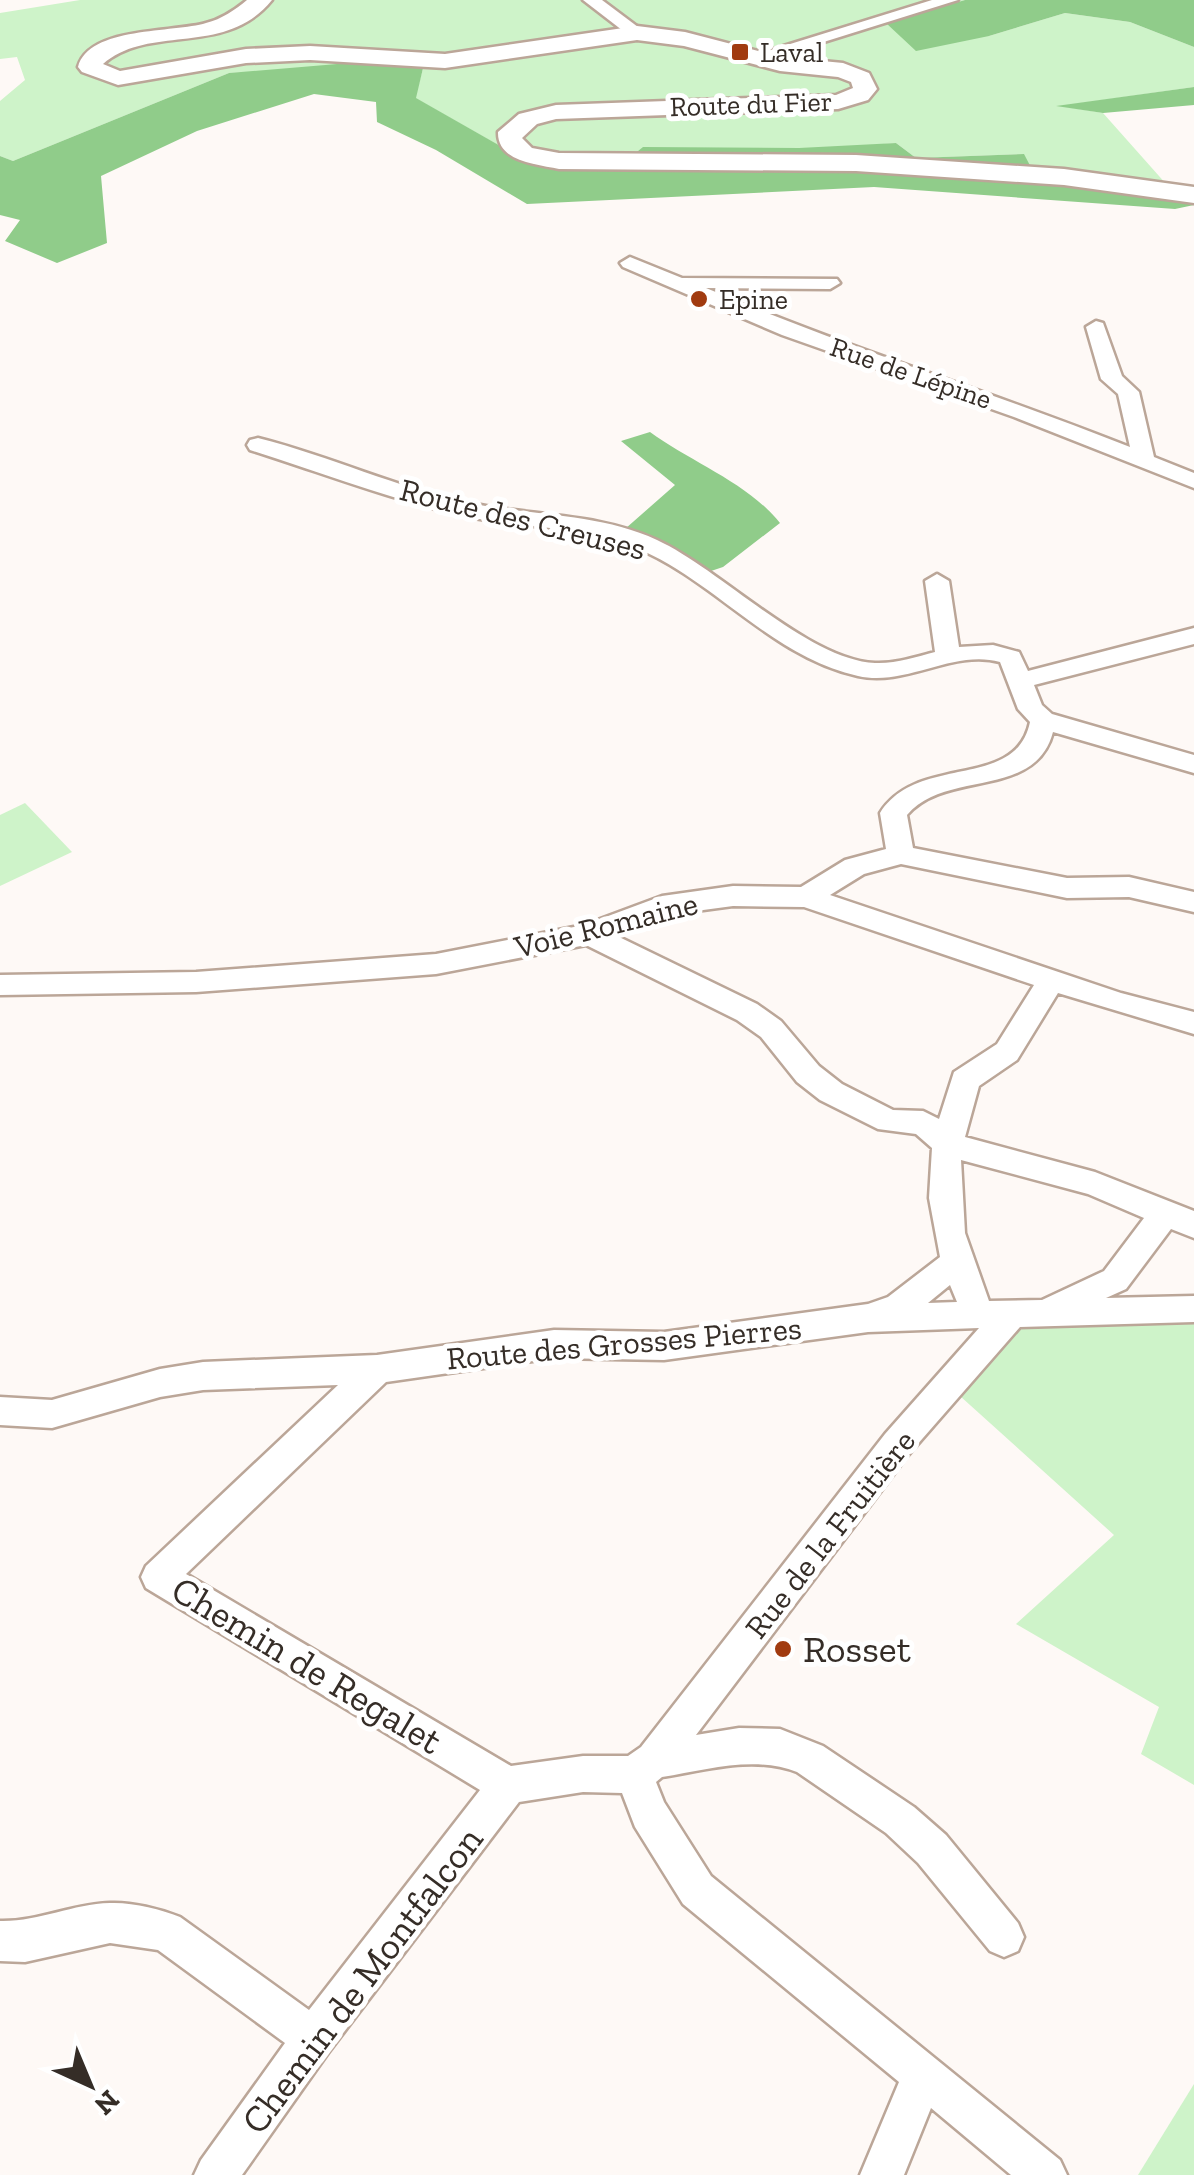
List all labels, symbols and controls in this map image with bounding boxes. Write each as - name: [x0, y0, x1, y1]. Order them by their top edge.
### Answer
- place label: Laval: [760, 36, 823, 69]
- marker: Laval: [729, 41, 751, 63]
- street label: Route du Fier: [669, 85, 833, 123]
- place label: Epine: [719, 283, 788, 316]
- marker: Epine: [688, 288, 710, 310]
- street label: Rue de Lépine: [826, 330, 996, 416]
- street label: Route des Creuses: [396, 470, 650, 568]
- street label: Voie Romaine: [509, 884, 702, 966]
- street label: Route des Grosses Pierres: [445, 1309, 803, 1377]
- street label: Rue de la Fruitière: [737, 1422, 923, 1646]
- street label: Chemin de Regalet: [164, 1566, 450, 1764]
- place label: Rosset: [803, 1626, 911, 1672]
- marker: Rosset: [772, 1638, 794, 1660]
- street label: Chemin de Montfalcon: [232, 1817, 493, 2143]
- north arrow: [40, 2035, 140, 2135]
- text: N: [88, 2083, 126, 2122]

